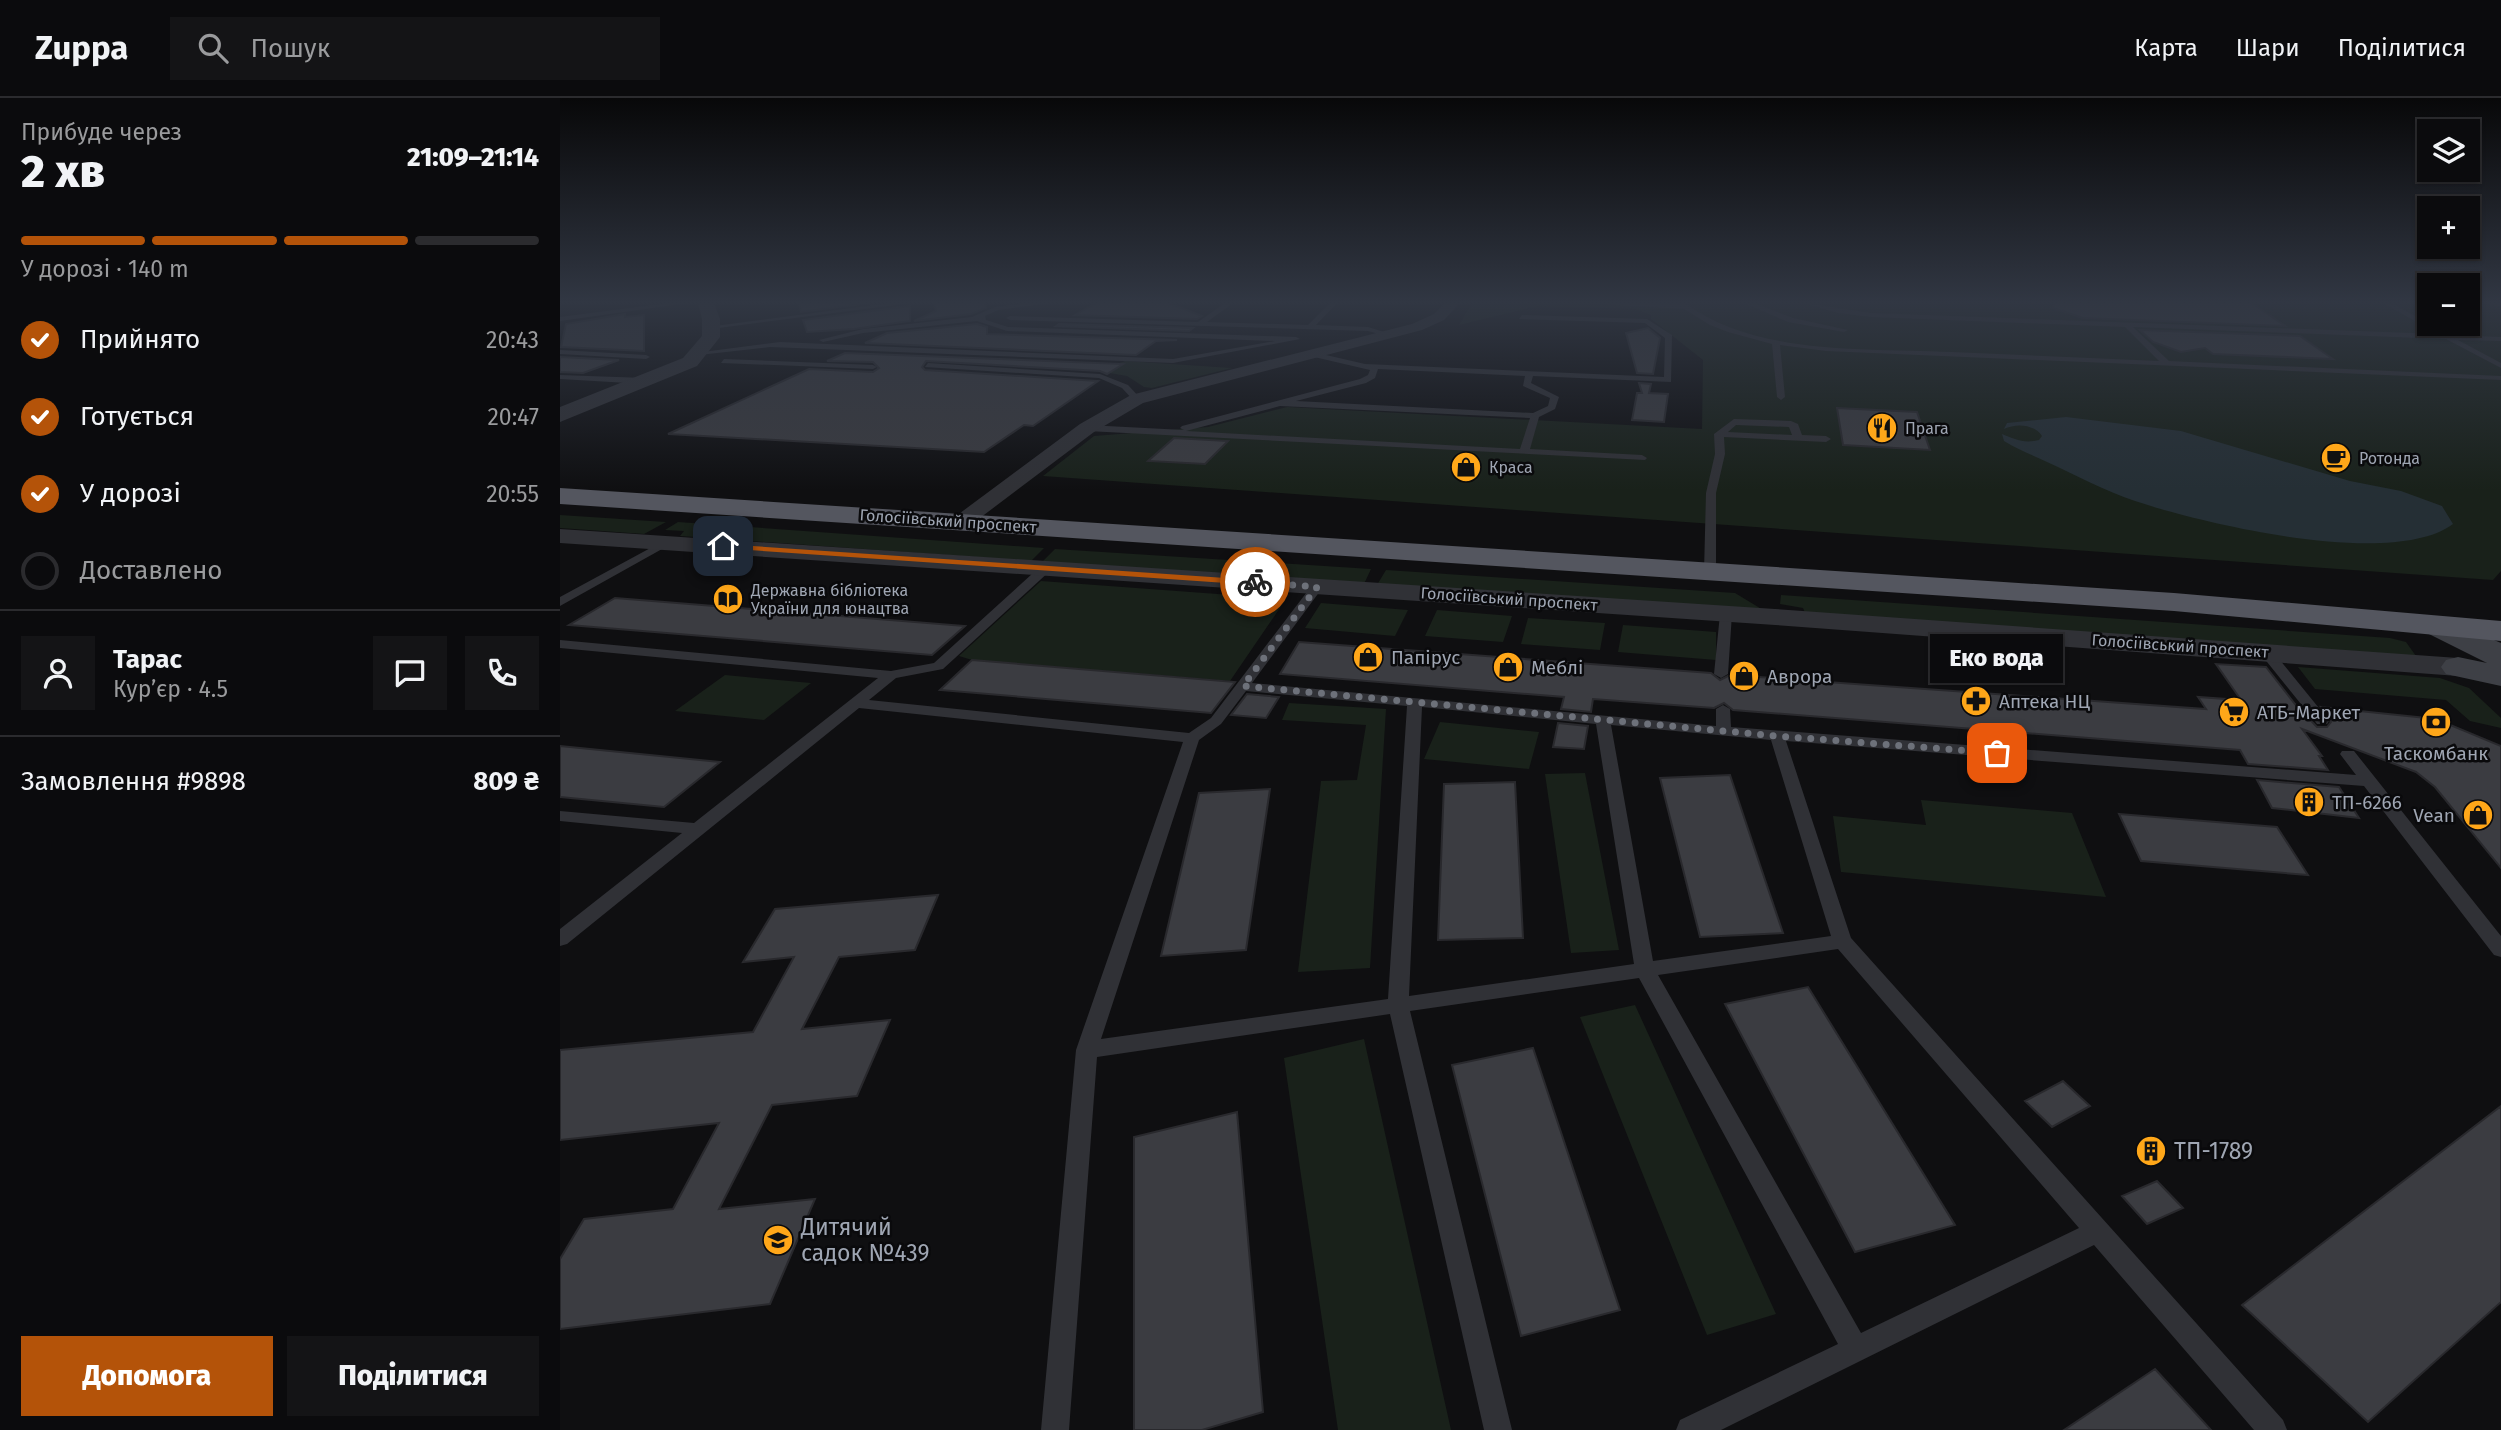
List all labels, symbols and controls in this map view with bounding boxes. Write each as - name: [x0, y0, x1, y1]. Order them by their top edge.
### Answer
- search box: [170, 17, 660, 80]
- text: Zuppa: [35, 28, 128, 68]
- icon: search: [194, 29, 232, 67]
- text: Пошук: [250, 33, 330, 64]
- text: Карта: [2134, 34, 2198, 62]
- text: Шари: [2236, 34, 2300, 62]
- text: Поділитися: [2338, 34, 2466, 62]
- text: Прибуде через: [21, 118, 182, 146]
- map controls: [2417, 119, 2480, 336]
- button: layers: [2417, 119, 2480, 182]
- text: 21:09–21:14: [407, 142, 539, 173]
- text: 2 хв: [21, 144, 105, 199]
- button: +: [2417, 196, 2480, 259]
- text: У дорозі · 140 m: [21, 255, 189, 283]
- button: −: [2417, 273, 2480, 336]
- icon: check: [21, 321, 59, 359]
- text: Прийнято: [80, 324, 200, 355]
- text: 20:43: [486, 326, 539, 354]
- icon: check: [21, 398, 59, 436]
- text: Готується: [80, 401, 194, 432]
- text: 20:47: [487, 403, 539, 431]
- restaurant icon: Прага: [1865, 411, 1899, 445]
- place label: Прага: [1905, 419, 1949, 438]
- cafe icon: Ротонда: [2319, 441, 2353, 475]
- place label: Ротонда: [2359, 449, 2420, 468]
- shop icon: Краса: [1449, 450, 1483, 484]
- place label: Краса: [1489, 458, 1533, 477]
- icon: check: [21, 475, 59, 513]
- text: У дорозі: [80, 478, 181, 509]
- text: 20:55: [486, 480, 539, 508]
- street label: Голосіївський проспект: [859, 505, 1038, 537]
- pin: [693, 516, 753, 576]
- icon: home: [704, 527, 742, 565]
- courier: [1220, 547, 1290, 617]
- text: Доставлено: [80, 555, 222, 586]
- icon: bike: [1236, 563, 1274, 601]
- place label: Державна бібліотека України для юнацтва: [750, 581, 909, 618]
- library icon: Державна бібліотека України для юнацтва: [711, 582, 745, 616]
- street label: Голосіївський проспект: [1420, 583, 1599, 615]
- street label: Голосіївський проспект: [2091, 630, 2270, 662]
- callout: Еко вода: [1930, 634, 2064, 683]
- button: person: [21, 636, 95, 710]
- button: chat: [373, 636, 447, 710]
- button: phone: [465, 636, 539, 710]
- shop icon: Папірус: [1351, 640, 1385, 674]
- text: Тарас: [113, 644, 182, 675]
- text: Еко вода: [1949, 644, 2044, 672]
- place label: Папірус: [1391, 646, 1460, 669]
- shop icon: Меблі: [1491, 650, 1525, 684]
- place label: Меблі: [1531, 656, 1583, 679]
- shop icon: Аврора: [1727, 659, 1761, 693]
- place label: Аврора: [1767, 665, 1832, 688]
- text: Кур’єр · 4.5: [113, 675, 228, 703]
- pharmacy icon: Аптека НЦ: [1959, 684, 1993, 718]
- place label: Аптека НЦ: [1999, 690, 2090, 713]
- supermarket icon: АТБ-Маркет: [2217, 695, 2251, 729]
- place label: АТБ-Маркет: [2257, 701, 2360, 724]
- bank icon: Таскомбанк: [2419, 705, 2453, 739]
- pin: [1967, 723, 2027, 783]
- icon: bag: [1978, 734, 2016, 772]
- place label: Таскомбанк: [2384, 742, 2488, 765]
- text: Замовлення #9898: [21, 766, 246, 797]
- text: 809 ₴: [473, 766, 539, 797]
- building icon: ТП-6266: [2292, 785, 2326, 819]
- place label: ТП-6266: [2332, 791, 2402, 814]
- shop icon: Vean: [2461, 798, 2495, 832]
- place label: Vean: [2413, 804, 2455, 827]
- building icon: ТП-1789: [2134, 1134, 2168, 1168]
- place label: ТП-1789: [2174, 1137, 2253, 1165]
- place label: Дитячий садок №439: [800, 1213, 929, 1267]
- school or university icon: Дитячий садок №439: [761, 1223, 795, 1257]
- button: Допомога: [21, 1336, 273, 1416]
- button: Поділитися: [287, 1336, 539, 1416]

